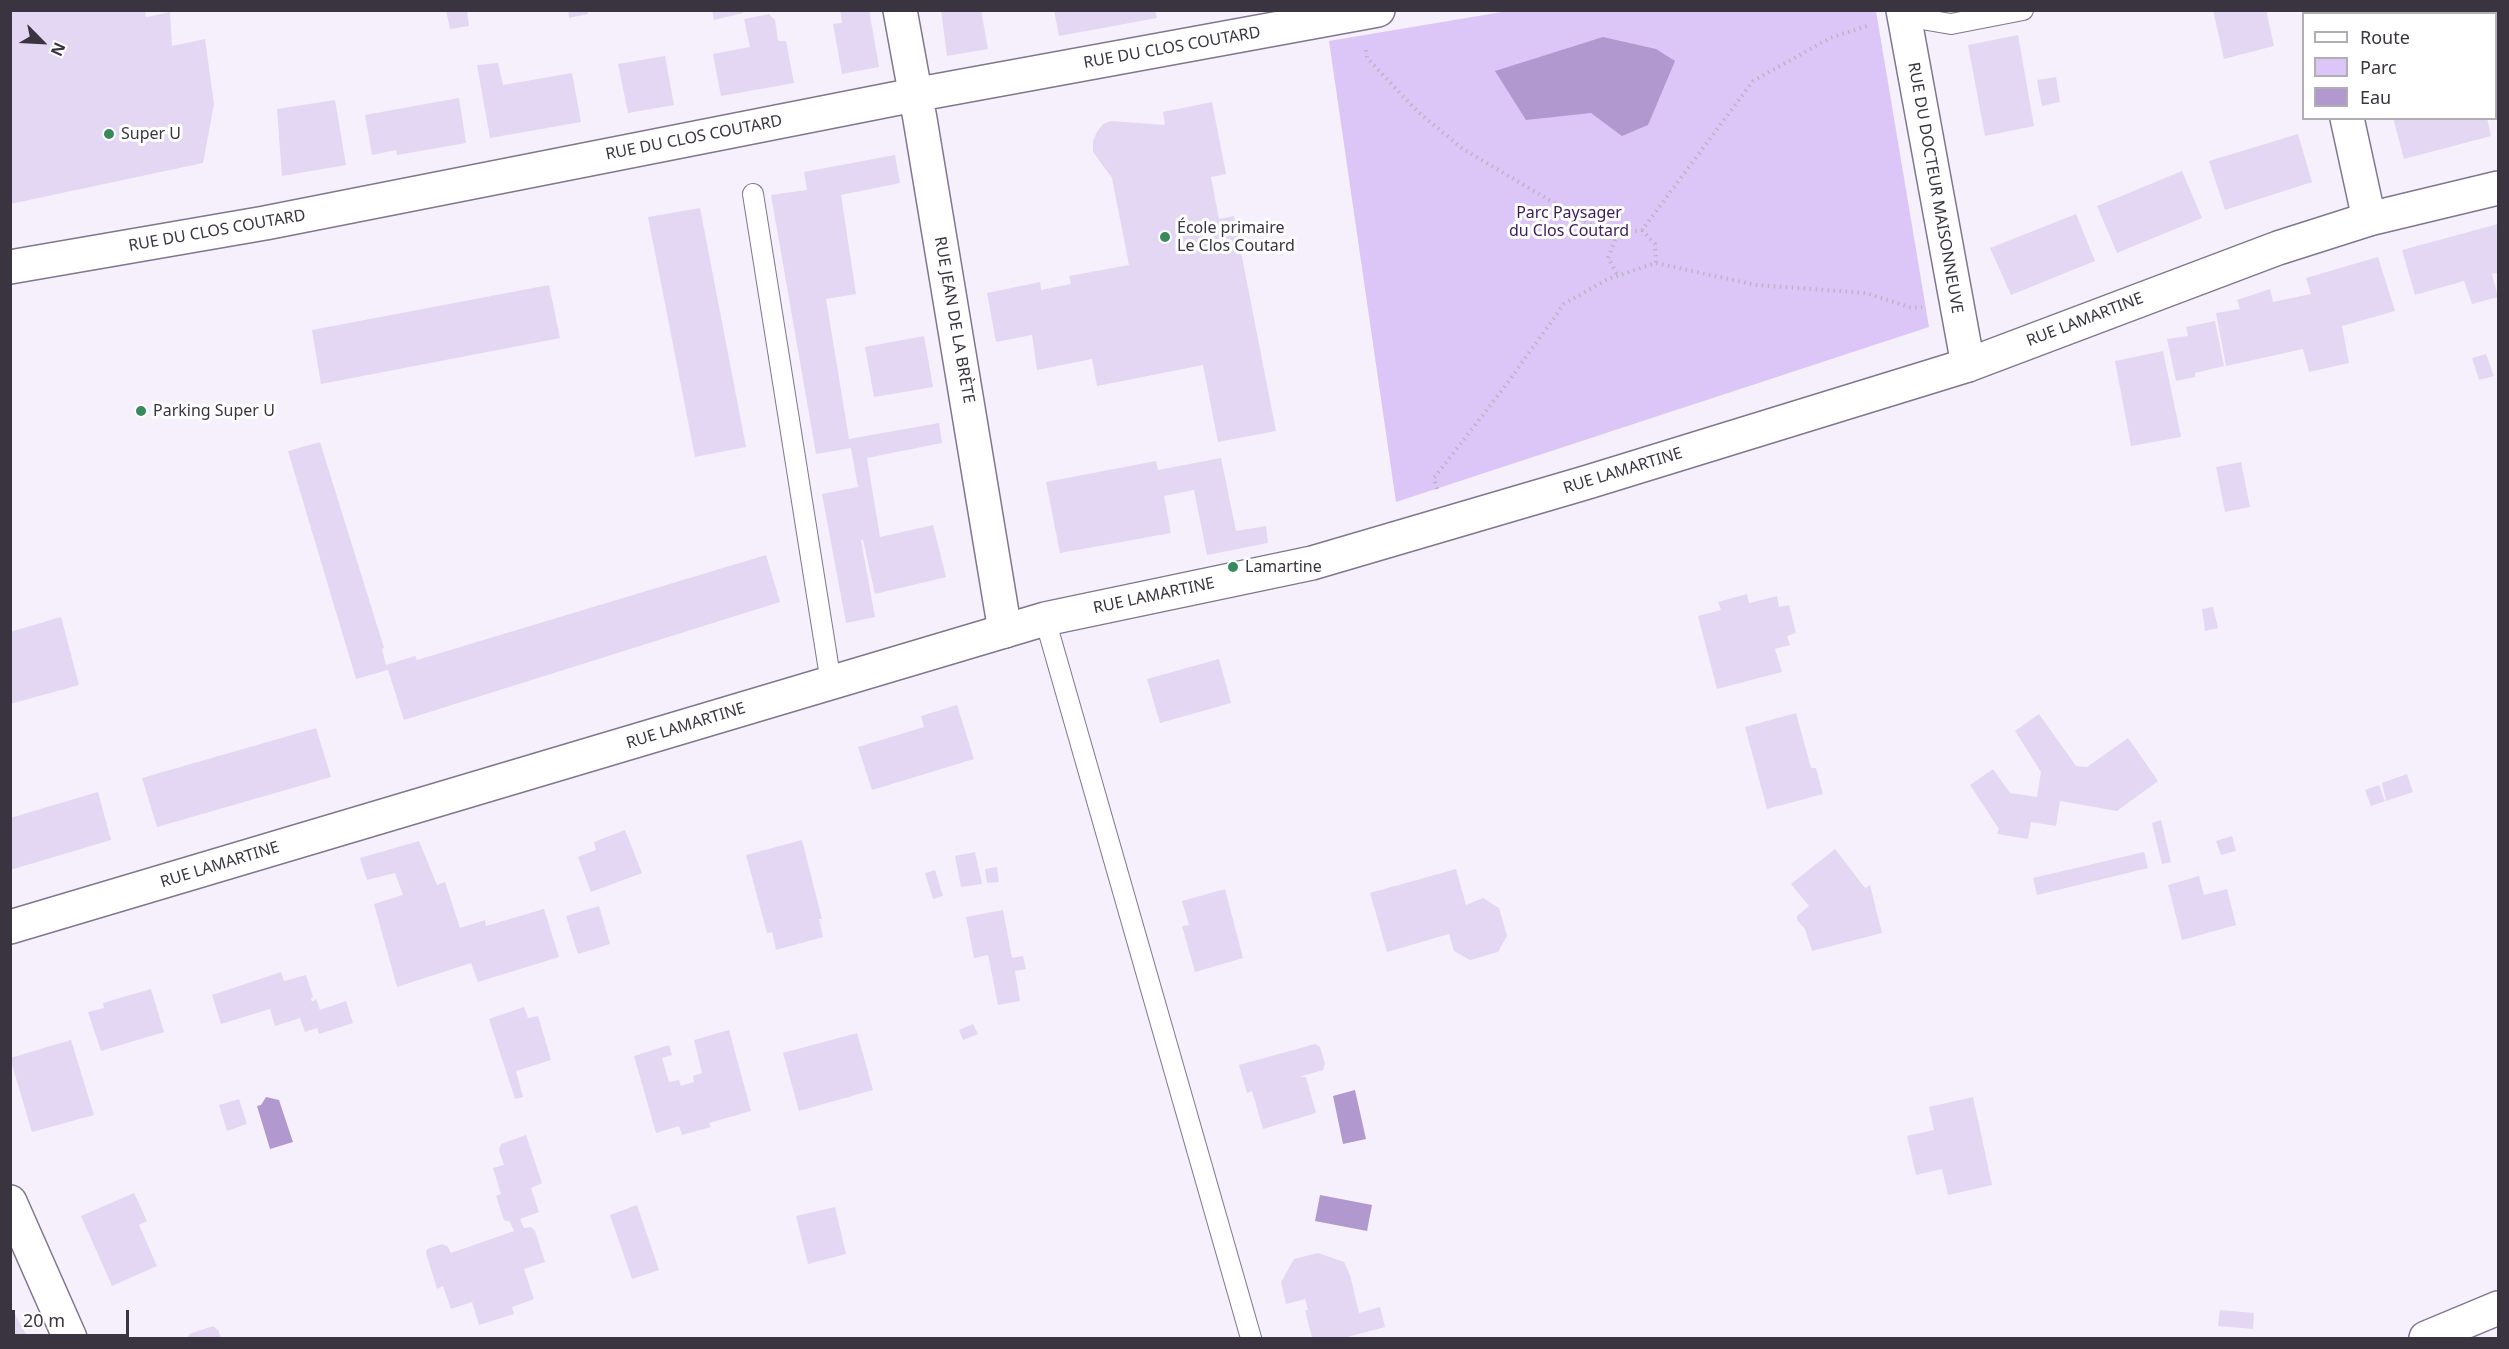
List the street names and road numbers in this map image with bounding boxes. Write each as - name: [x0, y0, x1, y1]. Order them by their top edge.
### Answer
- street label: RUE DU CLOS COUTARD: [1082, 23, 1262, 73]
- street label: RUE DU DOCTEUR MAISONNEUVE: [1903, 61, 1967, 315]
- street label: RUE DU CLOS COUTARD: [604, 111, 784, 165]
- street label: RUE DU CLOS COUTARD: [127, 206, 307, 256]
- street label: RUE JEAN DE LA BRÈTE: [930, 235, 978, 405]
- street label: RUE LAMARTINE: [2024, 289, 2146, 351]
- street label: RUE LAMARTINE: [1561, 444, 1685, 498]
- street label: RUE LAMARTINE: [1092, 574, 1216, 618]
- street label: RUE LAMARTINE: [624, 699, 748, 753]
- street label: RUE LAMARTINE: [158, 838, 282, 892]

